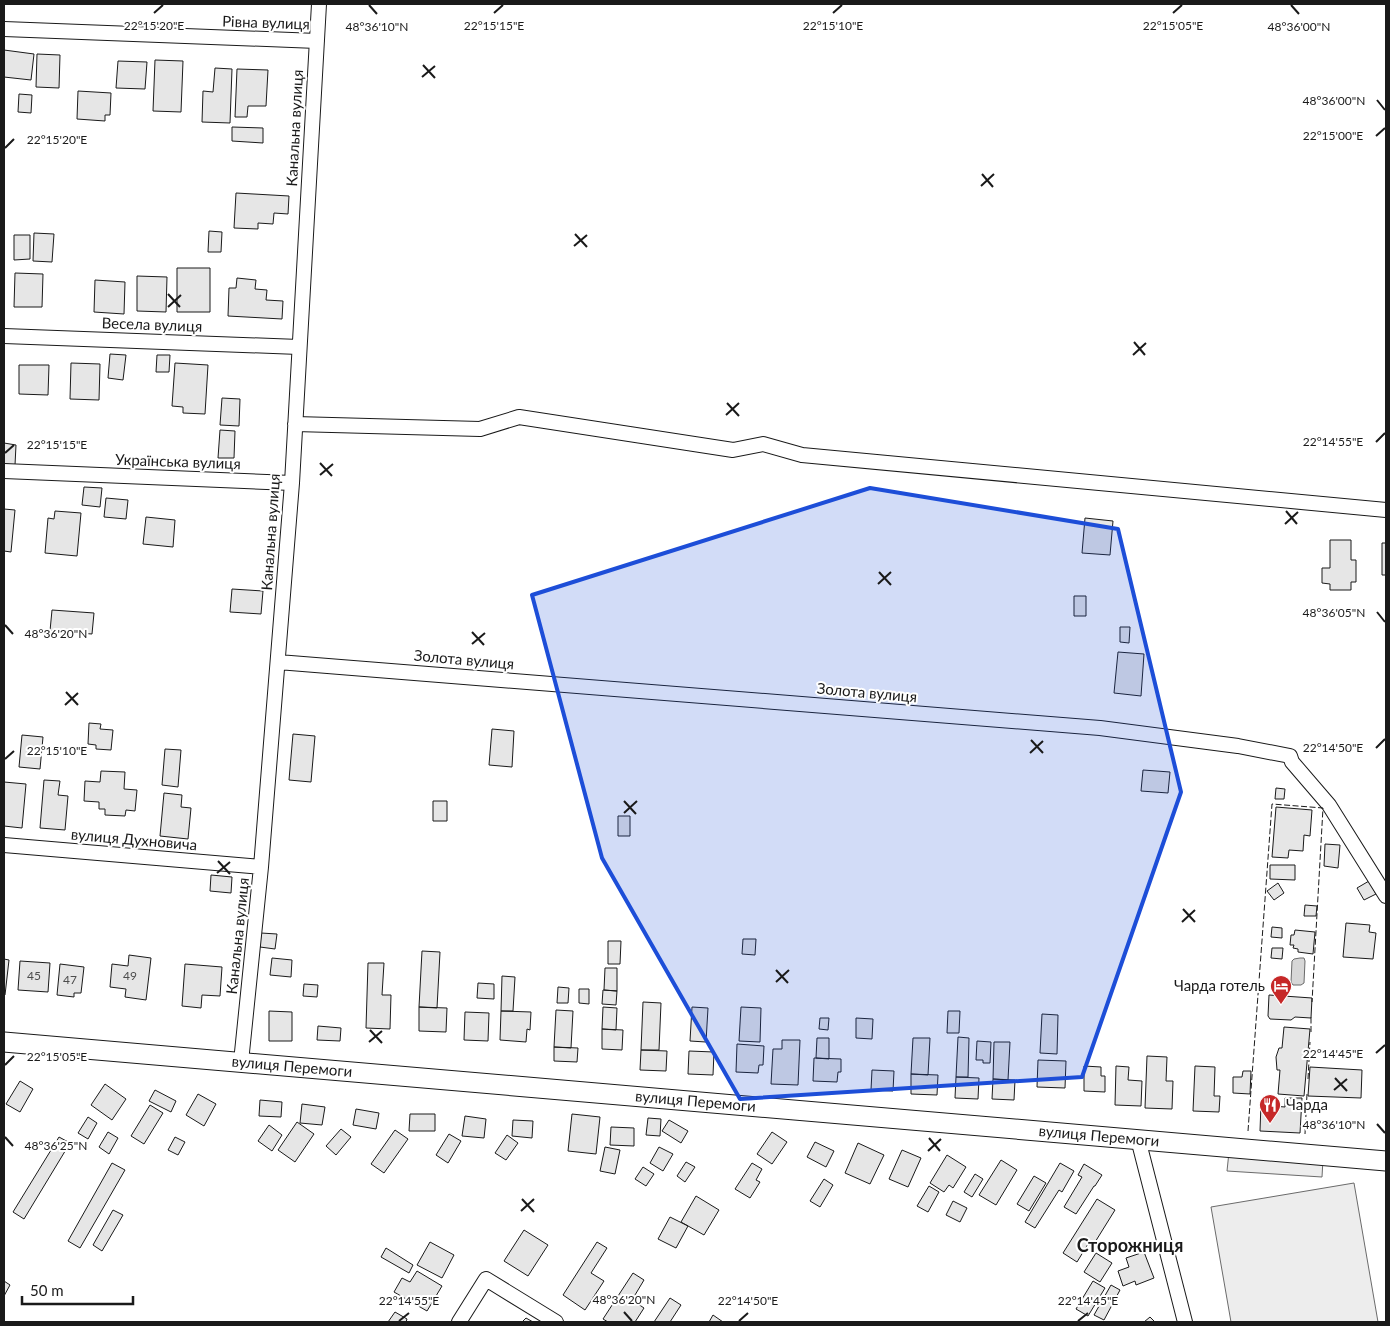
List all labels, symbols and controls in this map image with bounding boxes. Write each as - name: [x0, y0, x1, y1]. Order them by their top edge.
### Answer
- street label: Рівна вулиця: [222, 11, 310, 33]
- text: 22°15'20"E: [124, 18, 184, 33]
- text: 22°15'15"E: [464, 18, 524, 33]
- text: 22°15'10"E: [803, 18, 863, 33]
- text: 22°15'05"E: [1143, 18, 1203, 33]
- text: 48°36'10"N: [346, 19, 408, 34]
- text: 48°36'00"N: [1268, 19, 1330, 34]
- street label: Канальна вулиця: [282, 69, 306, 187]
- text: 48°36'00"N: [1303, 93, 1365, 108]
- text: 22°15'00"E: [1303, 128, 1363, 143]
- text: 22°15'20"E: [27, 132, 87, 147]
- street label: Весела вулиця: [101, 313, 203, 335]
- text: 22°14'55"E: [1303, 434, 1363, 449]
- text: 22°15'15"E: [27, 437, 87, 452]
- street label: Українська вулиця: [115, 450, 241, 472]
- street label: Канальна вулиця: [257, 473, 283, 591]
- text: 48°36'05"N: [1303, 605, 1365, 620]
- text: 48°36'20"N: [25, 626, 87, 641]
- street label: Золота вулиця: [413, 646, 515, 672]
- street label: Золота вулиця: [816, 679, 918, 705]
- text: 22°14'50"E: [1303, 740, 1363, 755]
- text: 22°15'10"E: [27, 743, 87, 758]
- street label: вулиця Духновича: [70, 825, 198, 853]
- street label: Канальна вулиця: [222, 877, 252, 995]
- house number: 45: [27, 968, 41, 983]
- house number: 49: [123, 968, 137, 983]
- house number: 47: [63, 972, 77, 987]
- hotel icon: Чарда готель: [1269, 974, 1293, 1005]
- place label: Чарда готель: [1174, 976, 1265, 994]
- text: 22°14'45"E: [1303, 1046, 1363, 1061]
- text: 22°15'05"E: [27, 1049, 87, 1064]
- street label: вулиця Перемоги: [231, 1052, 353, 1080]
- street label: вулиця Перемоги: [634, 1086, 757, 1115]
- restaurant icon: Чарда: [1258, 1093, 1282, 1124]
- place label: Чарда: [1286, 1095, 1328, 1113]
- text: 48°36'10"N: [1303, 1117, 1365, 1132]
- street label: вулиця Перемоги: [1038, 1121, 1160, 1149]
- text: 48°36'25"N: [25, 1138, 87, 1153]
- district label: Сторожниця: [1077, 1234, 1183, 1256]
- scale bar: [22, 1274, 134, 1306]
- text: 50 m: [30, 1281, 64, 1299]
- text: 48°36'20"N: [593, 1292, 655, 1307]
- text: 22°14'55"E: [379, 1293, 439, 1308]
- text: 22°14'50"E: [718, 1293, 778, 1308]
- text: 22°14'45"E: [1058, 1293, 1118, 1308]

